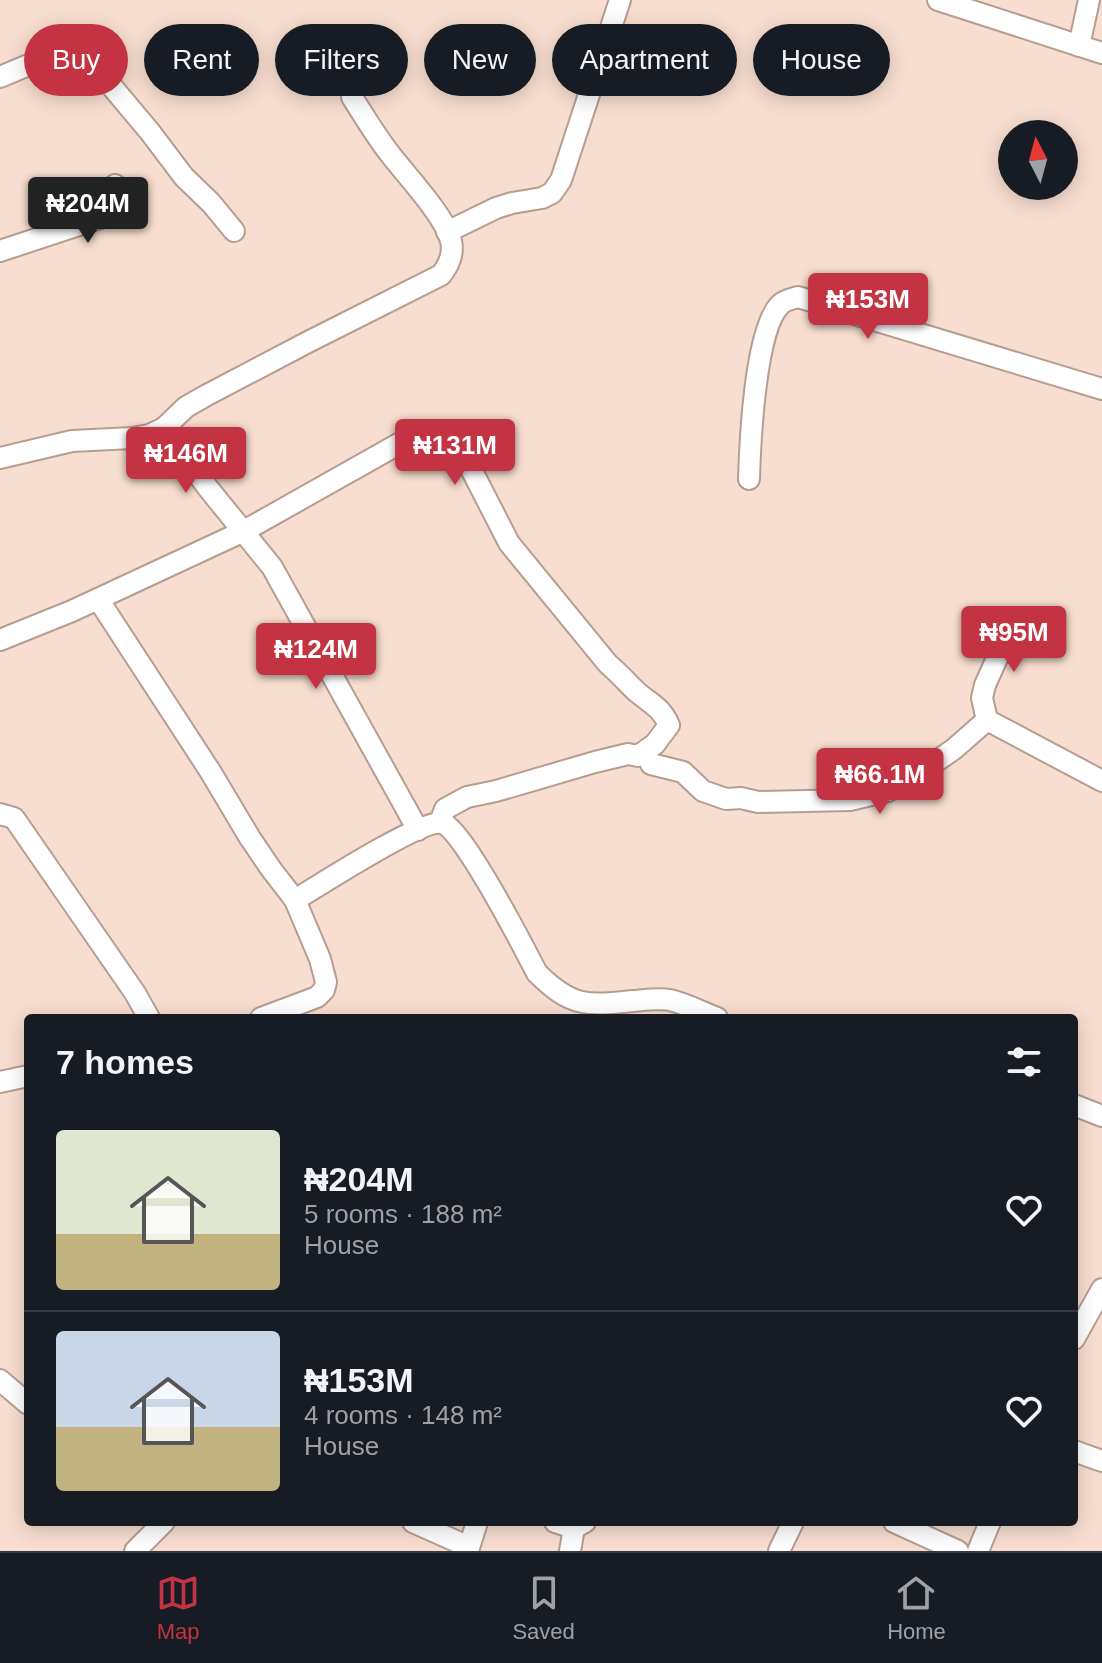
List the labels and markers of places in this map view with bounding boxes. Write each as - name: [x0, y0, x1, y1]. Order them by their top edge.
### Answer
- pin: ₦204M: [32, 177, 144, 245]
- pin: ₦153M: [812, 273, 924, 341]
- pin: ₦131M: [399, 419, 511, 487]
- pin: ₦146M: [130, 427, 242, 495]
- pin: ₦95M: [967, 606, 1061, 674]
- pin: ₦124M: [260, 623, 372, 691]
- pin: ₦66.1M: [815, 748, 945, 816]

